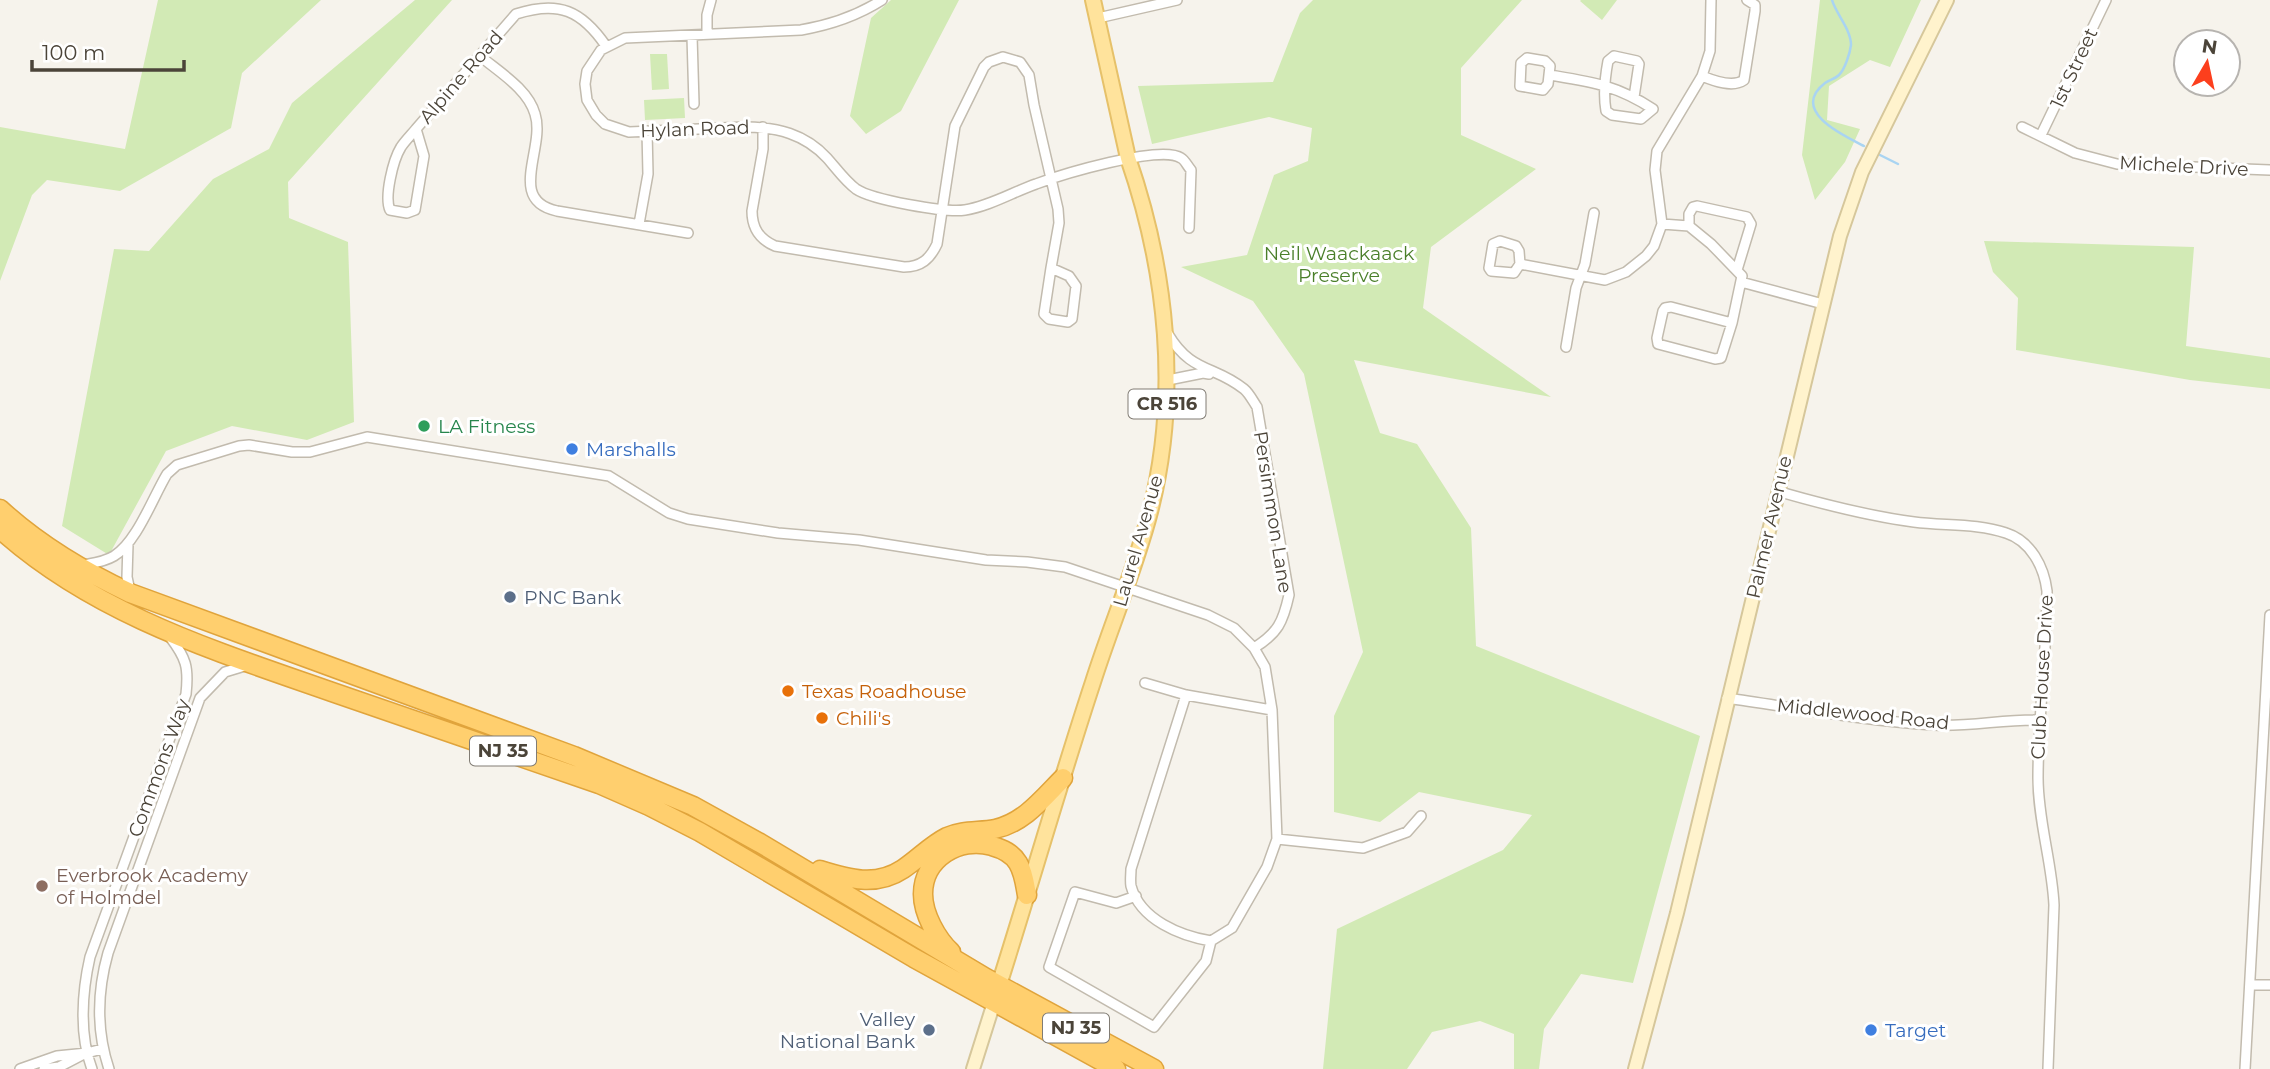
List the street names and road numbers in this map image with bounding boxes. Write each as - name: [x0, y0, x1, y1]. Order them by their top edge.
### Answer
- street label: 1st Street: [2045, 24, 2103, 112]
- street label: Alpine Road: [414, 26, 508, 128]
- street label: Hylan Road: [640, 116, 750, 142]
- street label: Michele Drive: [2119, 151, 2249, 181]
- road number: CR 516: [1128, 390, 1206, 418]
- street label: Persimmon Lane: [1249, 429, 1297, 595]
- street label: Palmer Avenue: [1741, 453, 1797, 601]
- street label: Laurel Avenue: [1108, 473, 1168, 609]
- street label: Club House Drive: [2026, 594, 2058, 760]
- street label: Middlewood Road: [1776, 694, 1950, 734]
- street label: Commons Way: [123, 695, 195, 840]
- road number: NJ 35: [470, 736, 536, 766]
- road number: NJ 35: [1043, 1014, 1109, 1042]

